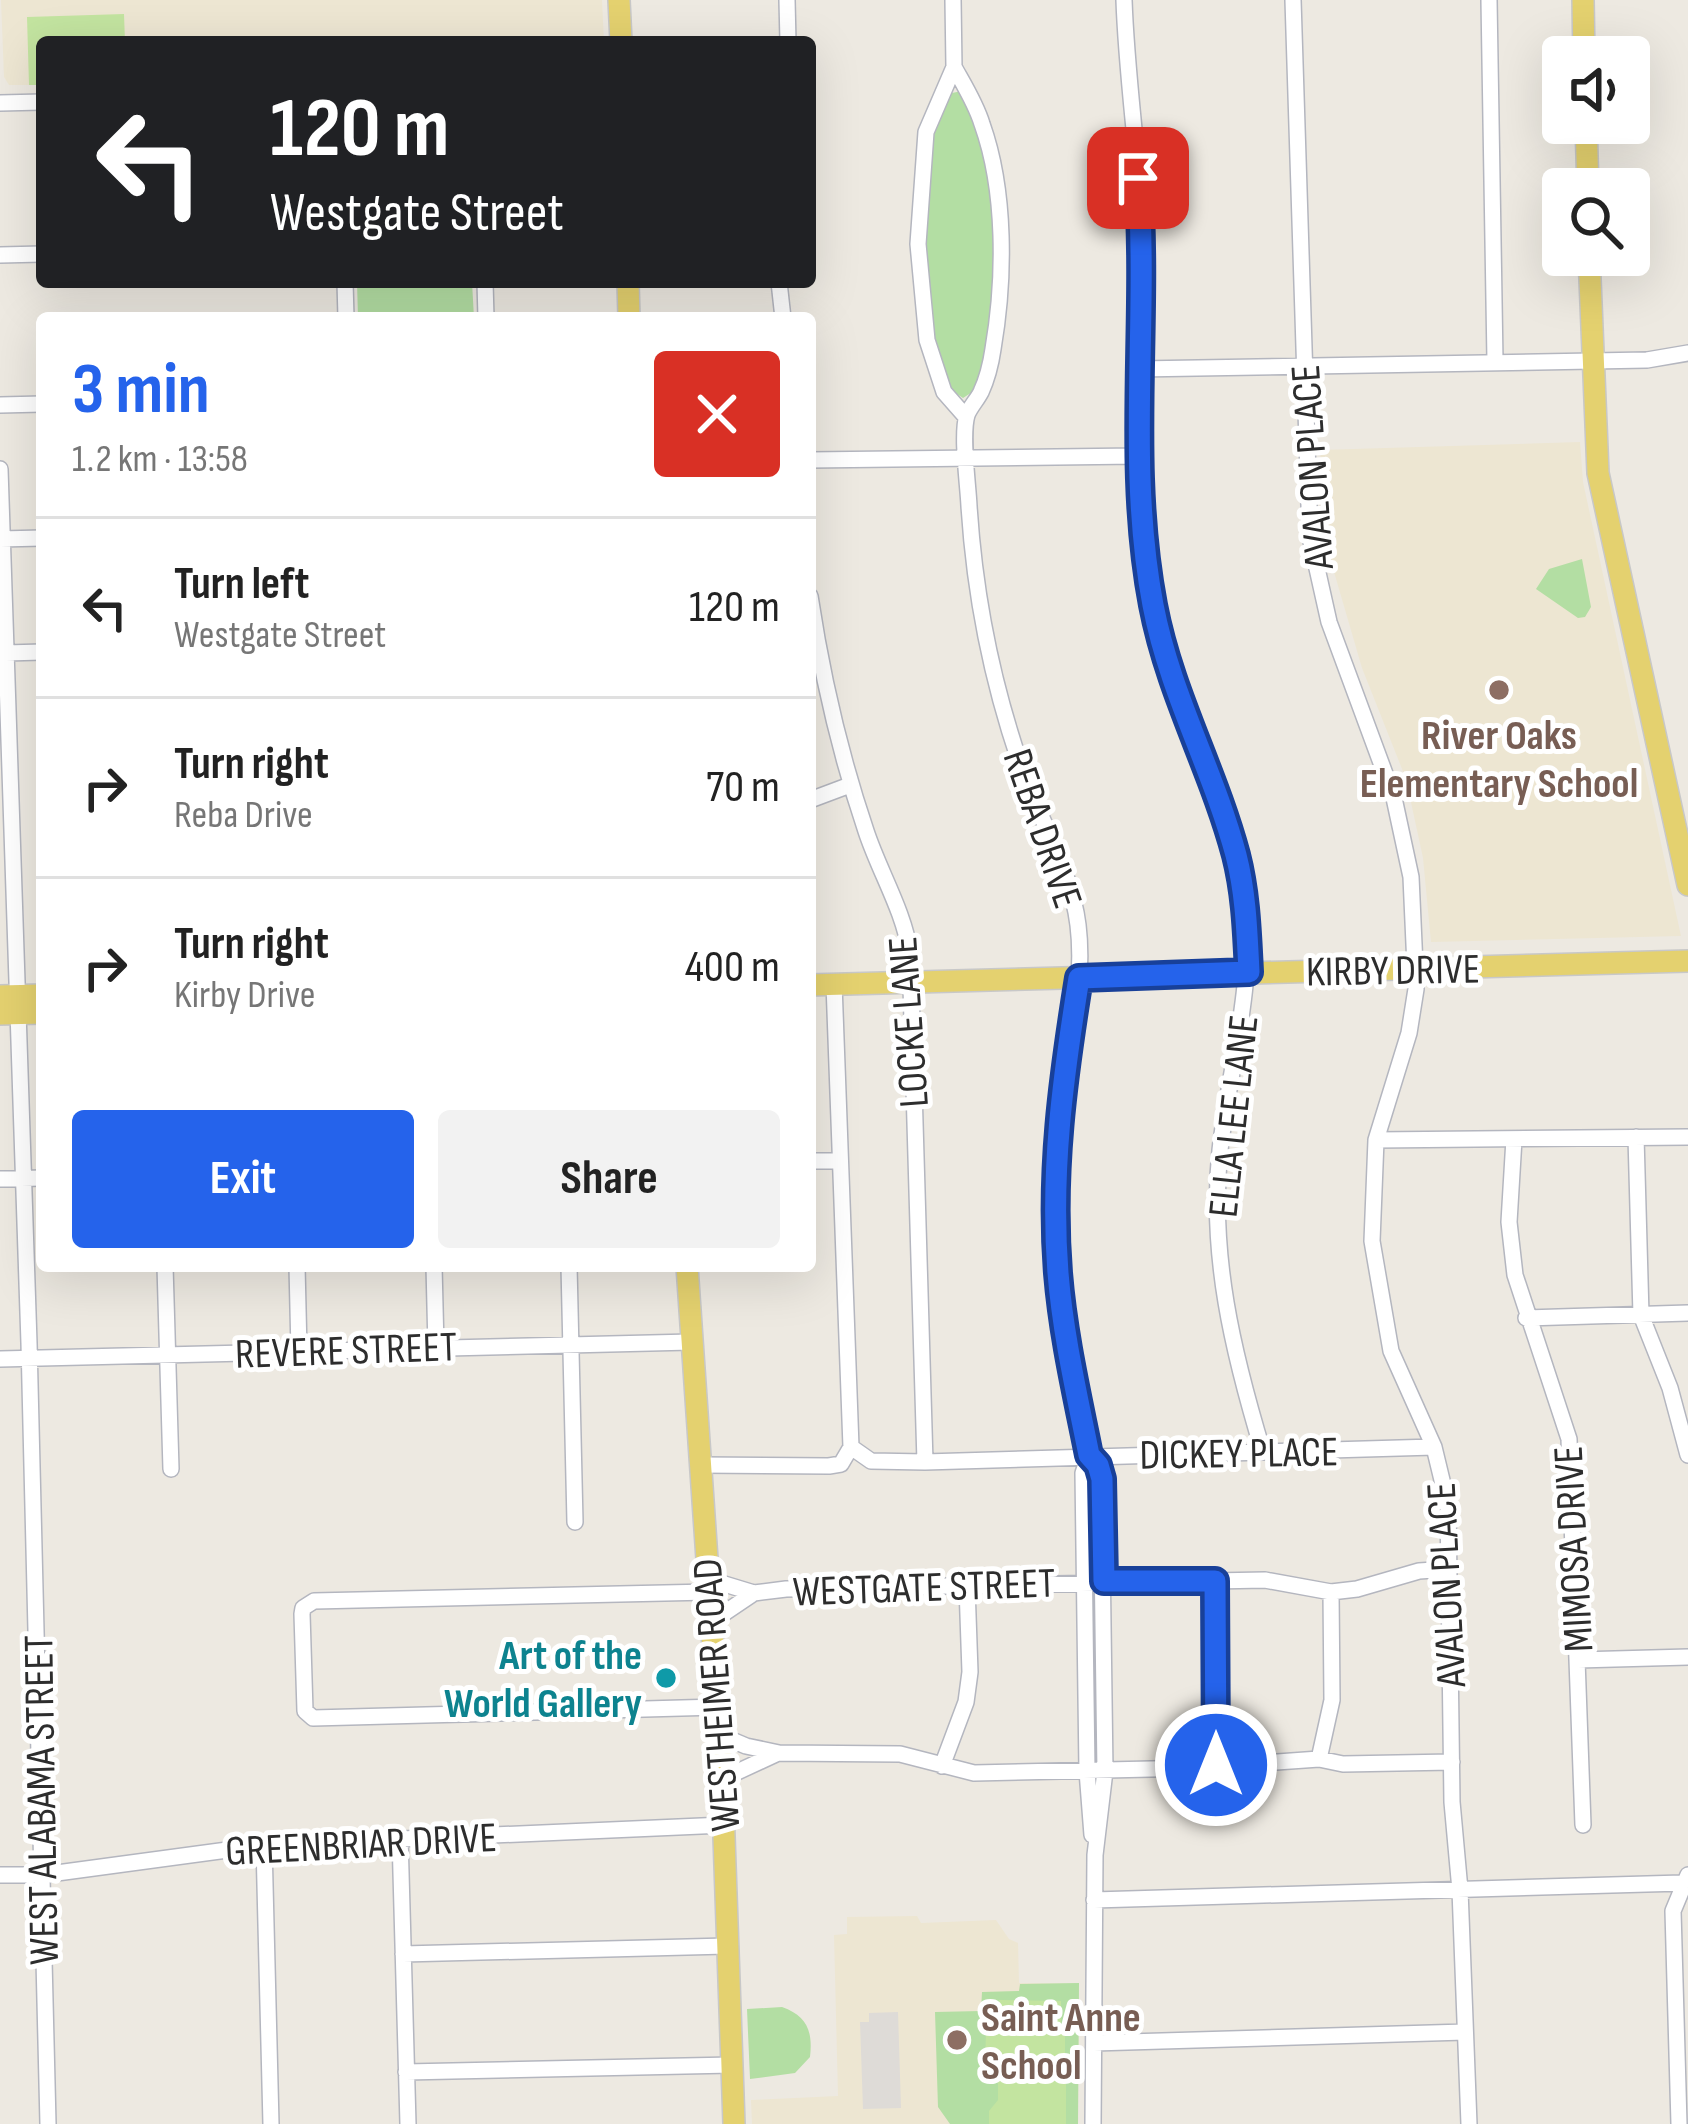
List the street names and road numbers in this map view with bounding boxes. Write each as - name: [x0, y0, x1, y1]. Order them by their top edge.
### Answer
- street label: AVALON PLACE: [1281, 363, 1346, 572]
- street label: REBA DRIVE: [991, 743, 1093, 915]
- street label: LOCKE LANE: [878, 935, 941, 1109]
- street label: KIRBY DRIVE: [1306, 944, 1480, 999]
- street label: ELLA LEE LANE: [1199, 1013, 1270, 1220]
- street label: REVERE STREET: [234, 1322, 458, 1381]
- street label: DICKEY PLACE: [1139, 1427, 1339, 1482]
- street label: MIMOSA DRIVE: [1544, 1445, 1605, 1653]
- street label: AVALON PLACE: [1417, 1481, 1478, 1690]
- street label: WESTHEIMER ROAD: [683, 1557, 752, 1833]
- street label: WESTGATE STREET: [792, 1558, 1056, 1619]
- street label: WEST ALABAMA STREET: [14, 1635, 71, 1965]
- street label: GREENBRIAR DRIVE: [224, 1813, 498, 1878]

